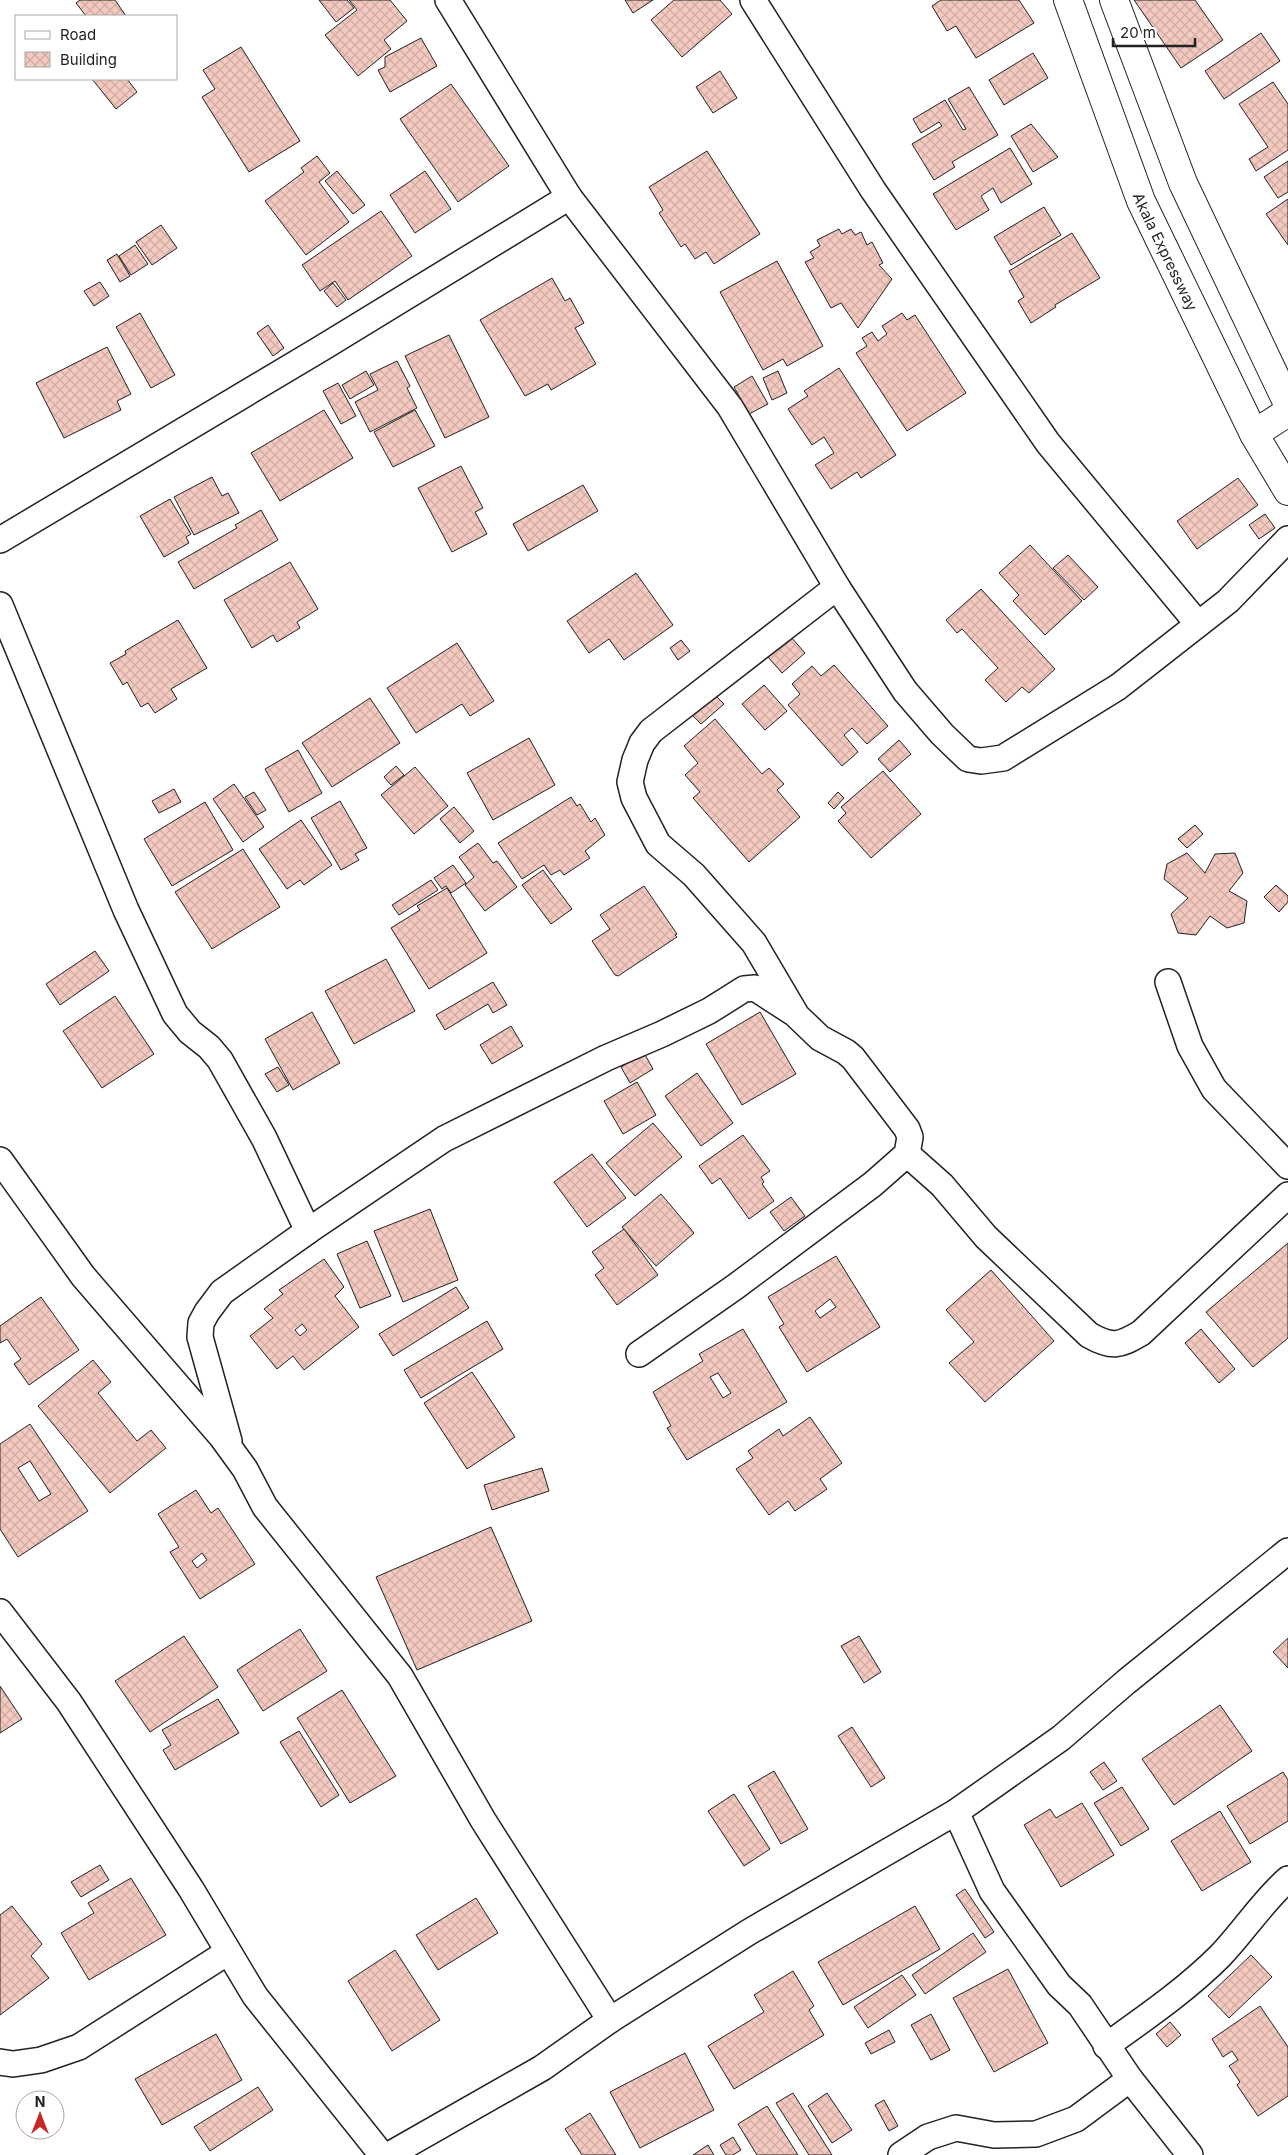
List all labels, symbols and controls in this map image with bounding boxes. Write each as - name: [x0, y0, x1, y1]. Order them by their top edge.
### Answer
- legend: [15, 15, 178, 80]
- scale bar: [1113, 15, 1196, 47]
- text: 20 m: [1120, 23, 1156, 42]
- text: Road: [60, 25, 96, 44]
- text: Building: [60, 50, 117, 69]
- street label: Akala Expressway: [1129, 190, 1202, 314]
- north arrow: [15, 2090, 65, 2140]
- text: N: [35, 2093, 45, 2110]

